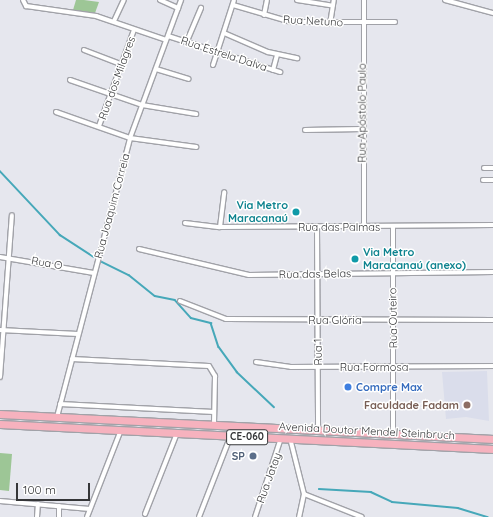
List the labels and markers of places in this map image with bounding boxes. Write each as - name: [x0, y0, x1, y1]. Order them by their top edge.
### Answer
- place label: Via Metro Maracanaú: [228, 199, 288, 225]
- marker: Via Metro Maracanaú: [291, 207, 301, 217]
- place label: Via Metro Maracanaú (anexo): [363, 246, 466, 272]
- marker: Via Metro Maracanaú (anexo): [350, 254, 360, 264]
- place label: Compre Max: [356, 380, 422, 394]
- marker: Compre Max: [343, 382, 353, 392]
- place label: Faculdade Fadam: [364, 398, 459, 412]
- marker: Faculdade Fadam: [462, 400, 472, 410]
- place label: SP: [232, 449, 245, 463]
- marker: SP: [248, 451, 258, 461]

